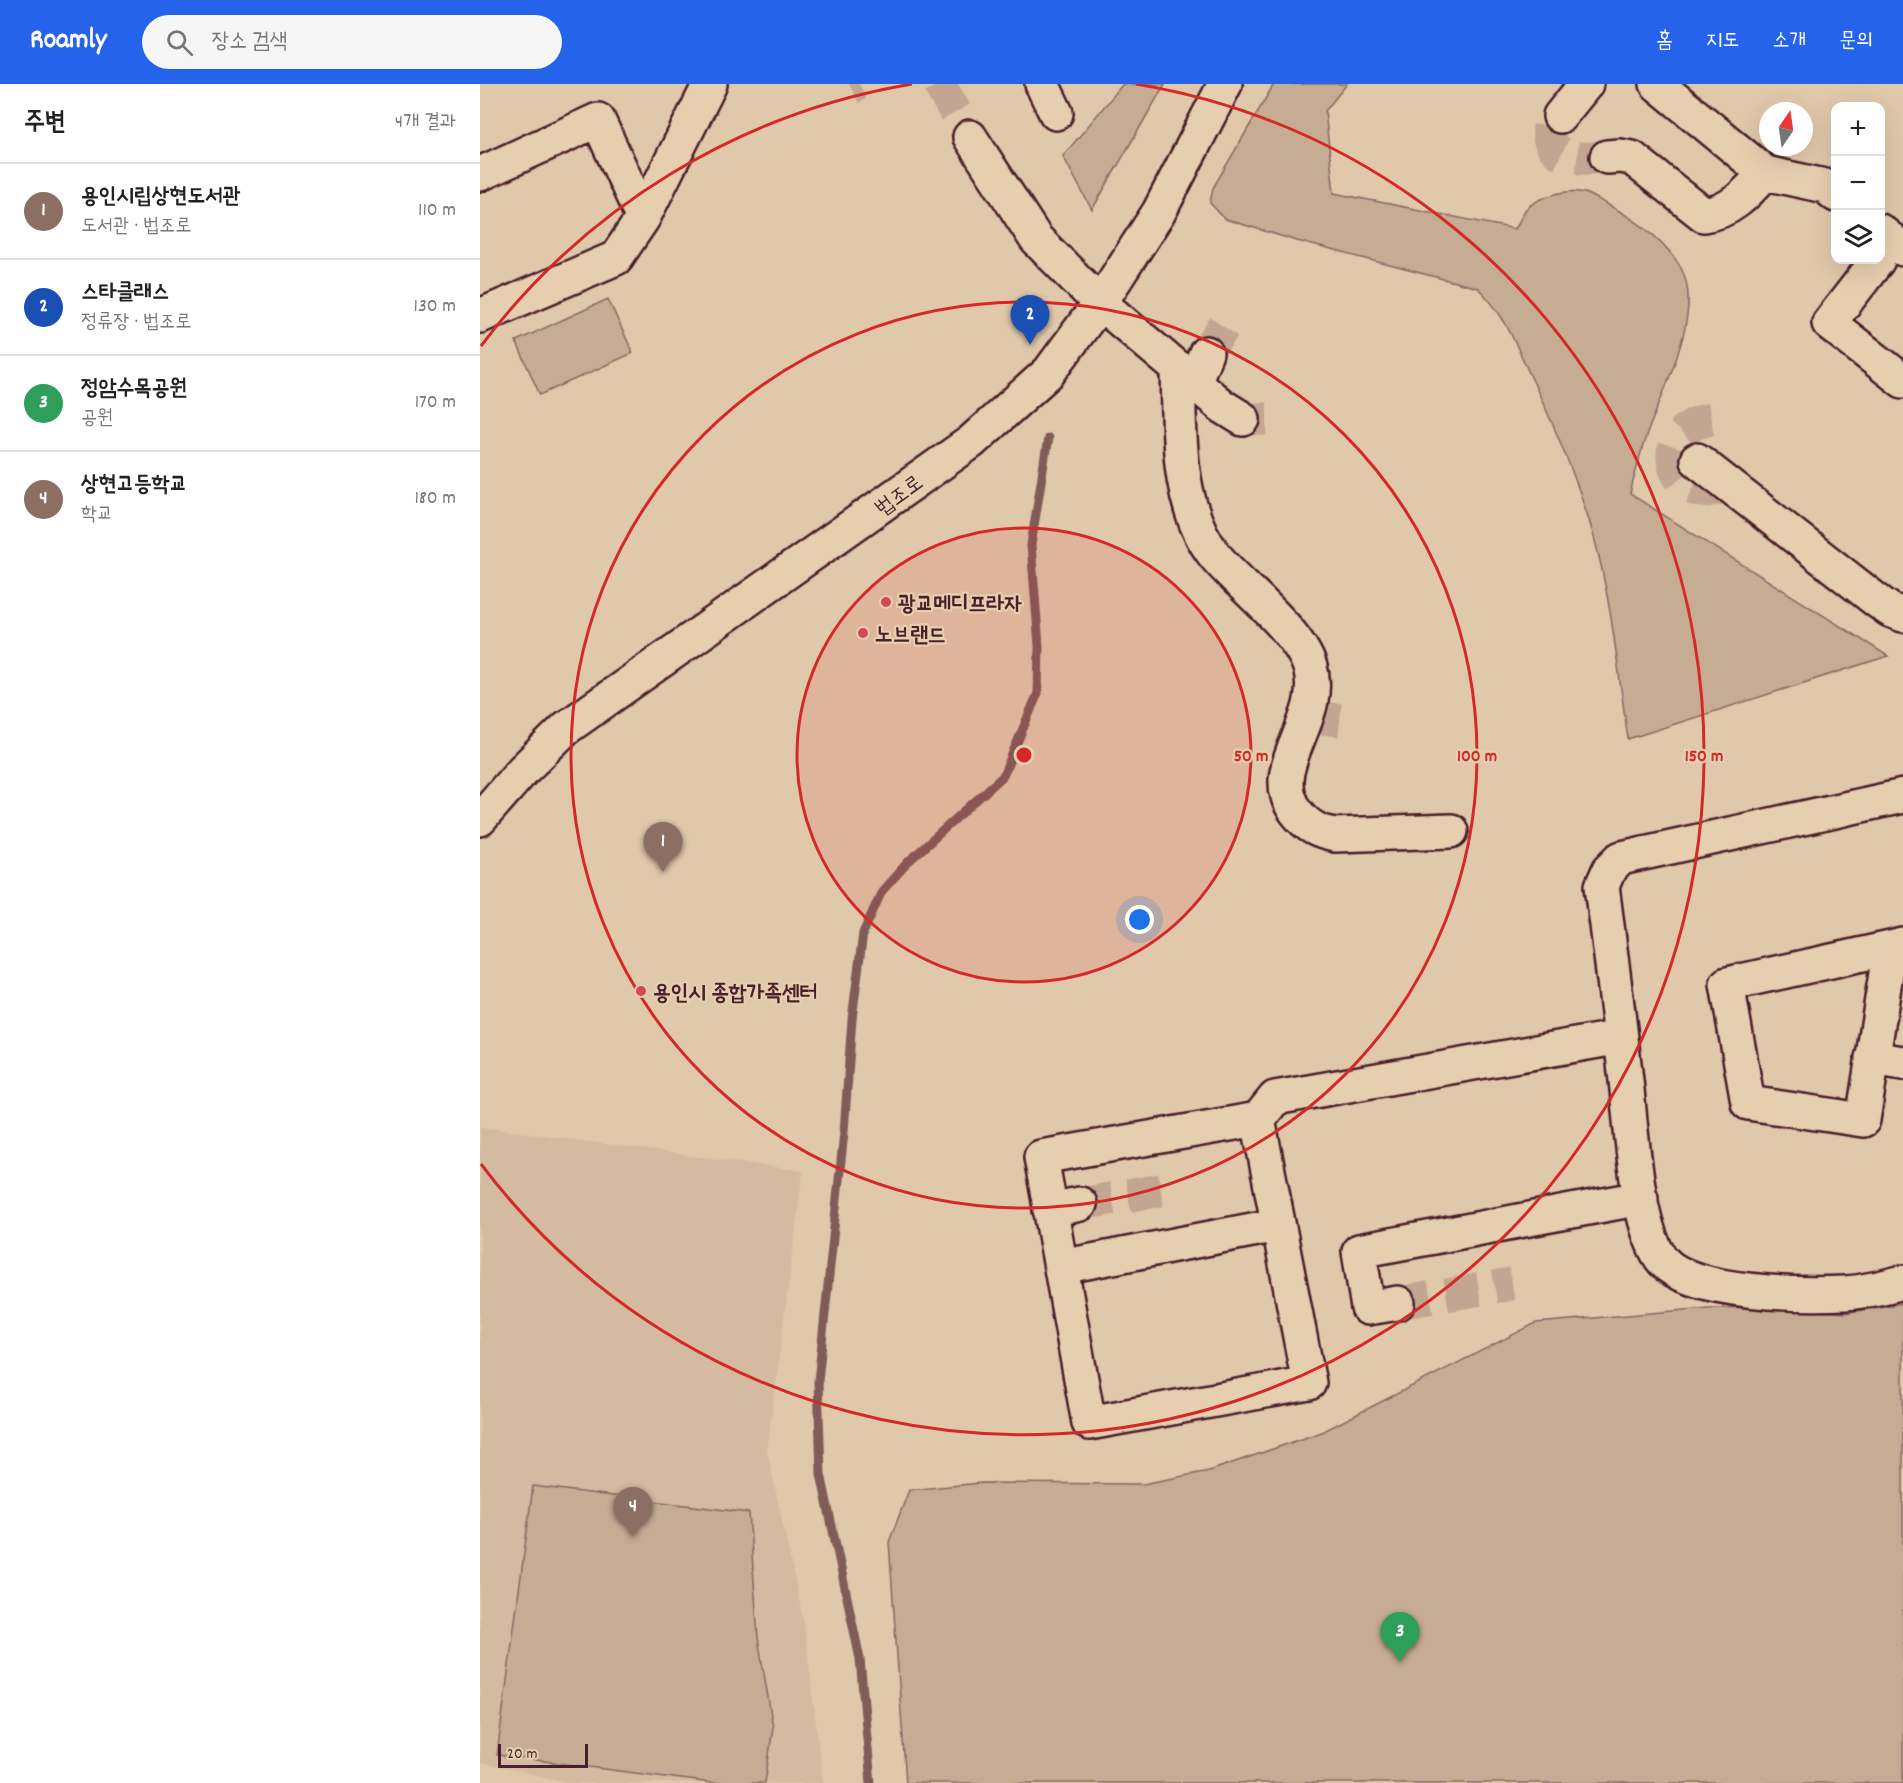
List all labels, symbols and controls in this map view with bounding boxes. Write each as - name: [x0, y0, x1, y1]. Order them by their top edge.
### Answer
- search box: [142, 15, 562, 69]
- text: Roamly: [30, 22, 106, 62]
- icon: search: [163, 26, 196, 59]
- text: 장소 검색: [211, 27, 287, 58]
- text: 홈: [1656, 27, 1673, 57]
- text: 지도: [1706, 27, 1739, 57]
- text: 소개: [1772, 27, 1806, 57]
- text: 문의: [1839, 27, 1873, 57]
- north arrow: [1759, 102, 1813, 156]
- map controls: [1831, 102, 1885, 264]
- button: +: [1831, 102, 1885, 156]
- text: 주변: [24, 105, 66, 142]
- text: 4개 결과: [395, 109, 456, 137]
- button: −: [1831, 156, 1885, 210]
- text: 용인시립상현도서관: [81, 182, 240, 213]
- text: 1: [41, 197, 46, 225]
- text: 110 m: [418, 197, 456, 225]
- button: layers: [1831, 210, 1885, 264]
- text: 도서관 · 법조로: [81, 213, 191, 241]
- text: 스타클래스: [81, 278, 170, 309]
- text: 2: [39, 293, 48, 321]
- text: 130 m: [414, 293, 456, 321]
- pin: 2: [1010, 296, 1050, 345]
- text: 정류장 · 법조로: [81, 309, 191, 337]
- text: 정암수목공원: [81, 374, 187, 405]
- text: 3: [39, 389, 48, 417]
- text: 170 m: [415, 389, 456, 417]
- text: 공원: [81, 405, 113, 433]
- street label: 법조로: [869, 469, 931, 525]
- text: 상현고등학교: [81, 470, 187, 501]
- text: 4: [39, 485, 48, 513]
- text: 180 m: [414, 485, 456, 513]
- text: 학교: [81, 501, 113, 529]
- place label: 광교메디프라자: [898, 590, 1022, 621]
- marker: 광교메디프라자: [879, 595, 893, 609]
- place label: 노브랜드: [875, 621, 946, 652]
- marker: 노브랜드: [856, 626, 870, 640]
- centre of rings: [1014, 745, 1034, 765]
- text: 50 m: [1234, 745, 1268, 770]
- text: 100 m: [1457, 745, 1497, 770]
- text: 150 m: [1685, 745, 1723, 770]
- pin: 1: [644, 822, 682, 872]
- your location: [1125, 905, 1154, 934]
- place label: 용인시 종합가족센터: [653, 979, 817, 1010]
- marker: 용인시 종합가족센터: [634, 984, 648, 998]
- pin: 4: [614, 1488, 652, 1537]
- pin: 3: [1380, 1612, 1420, 1662]
- scale bar: [498, 1741, 588, 1768]
- text: 20 m: [507, 1743, 537, 1766]

